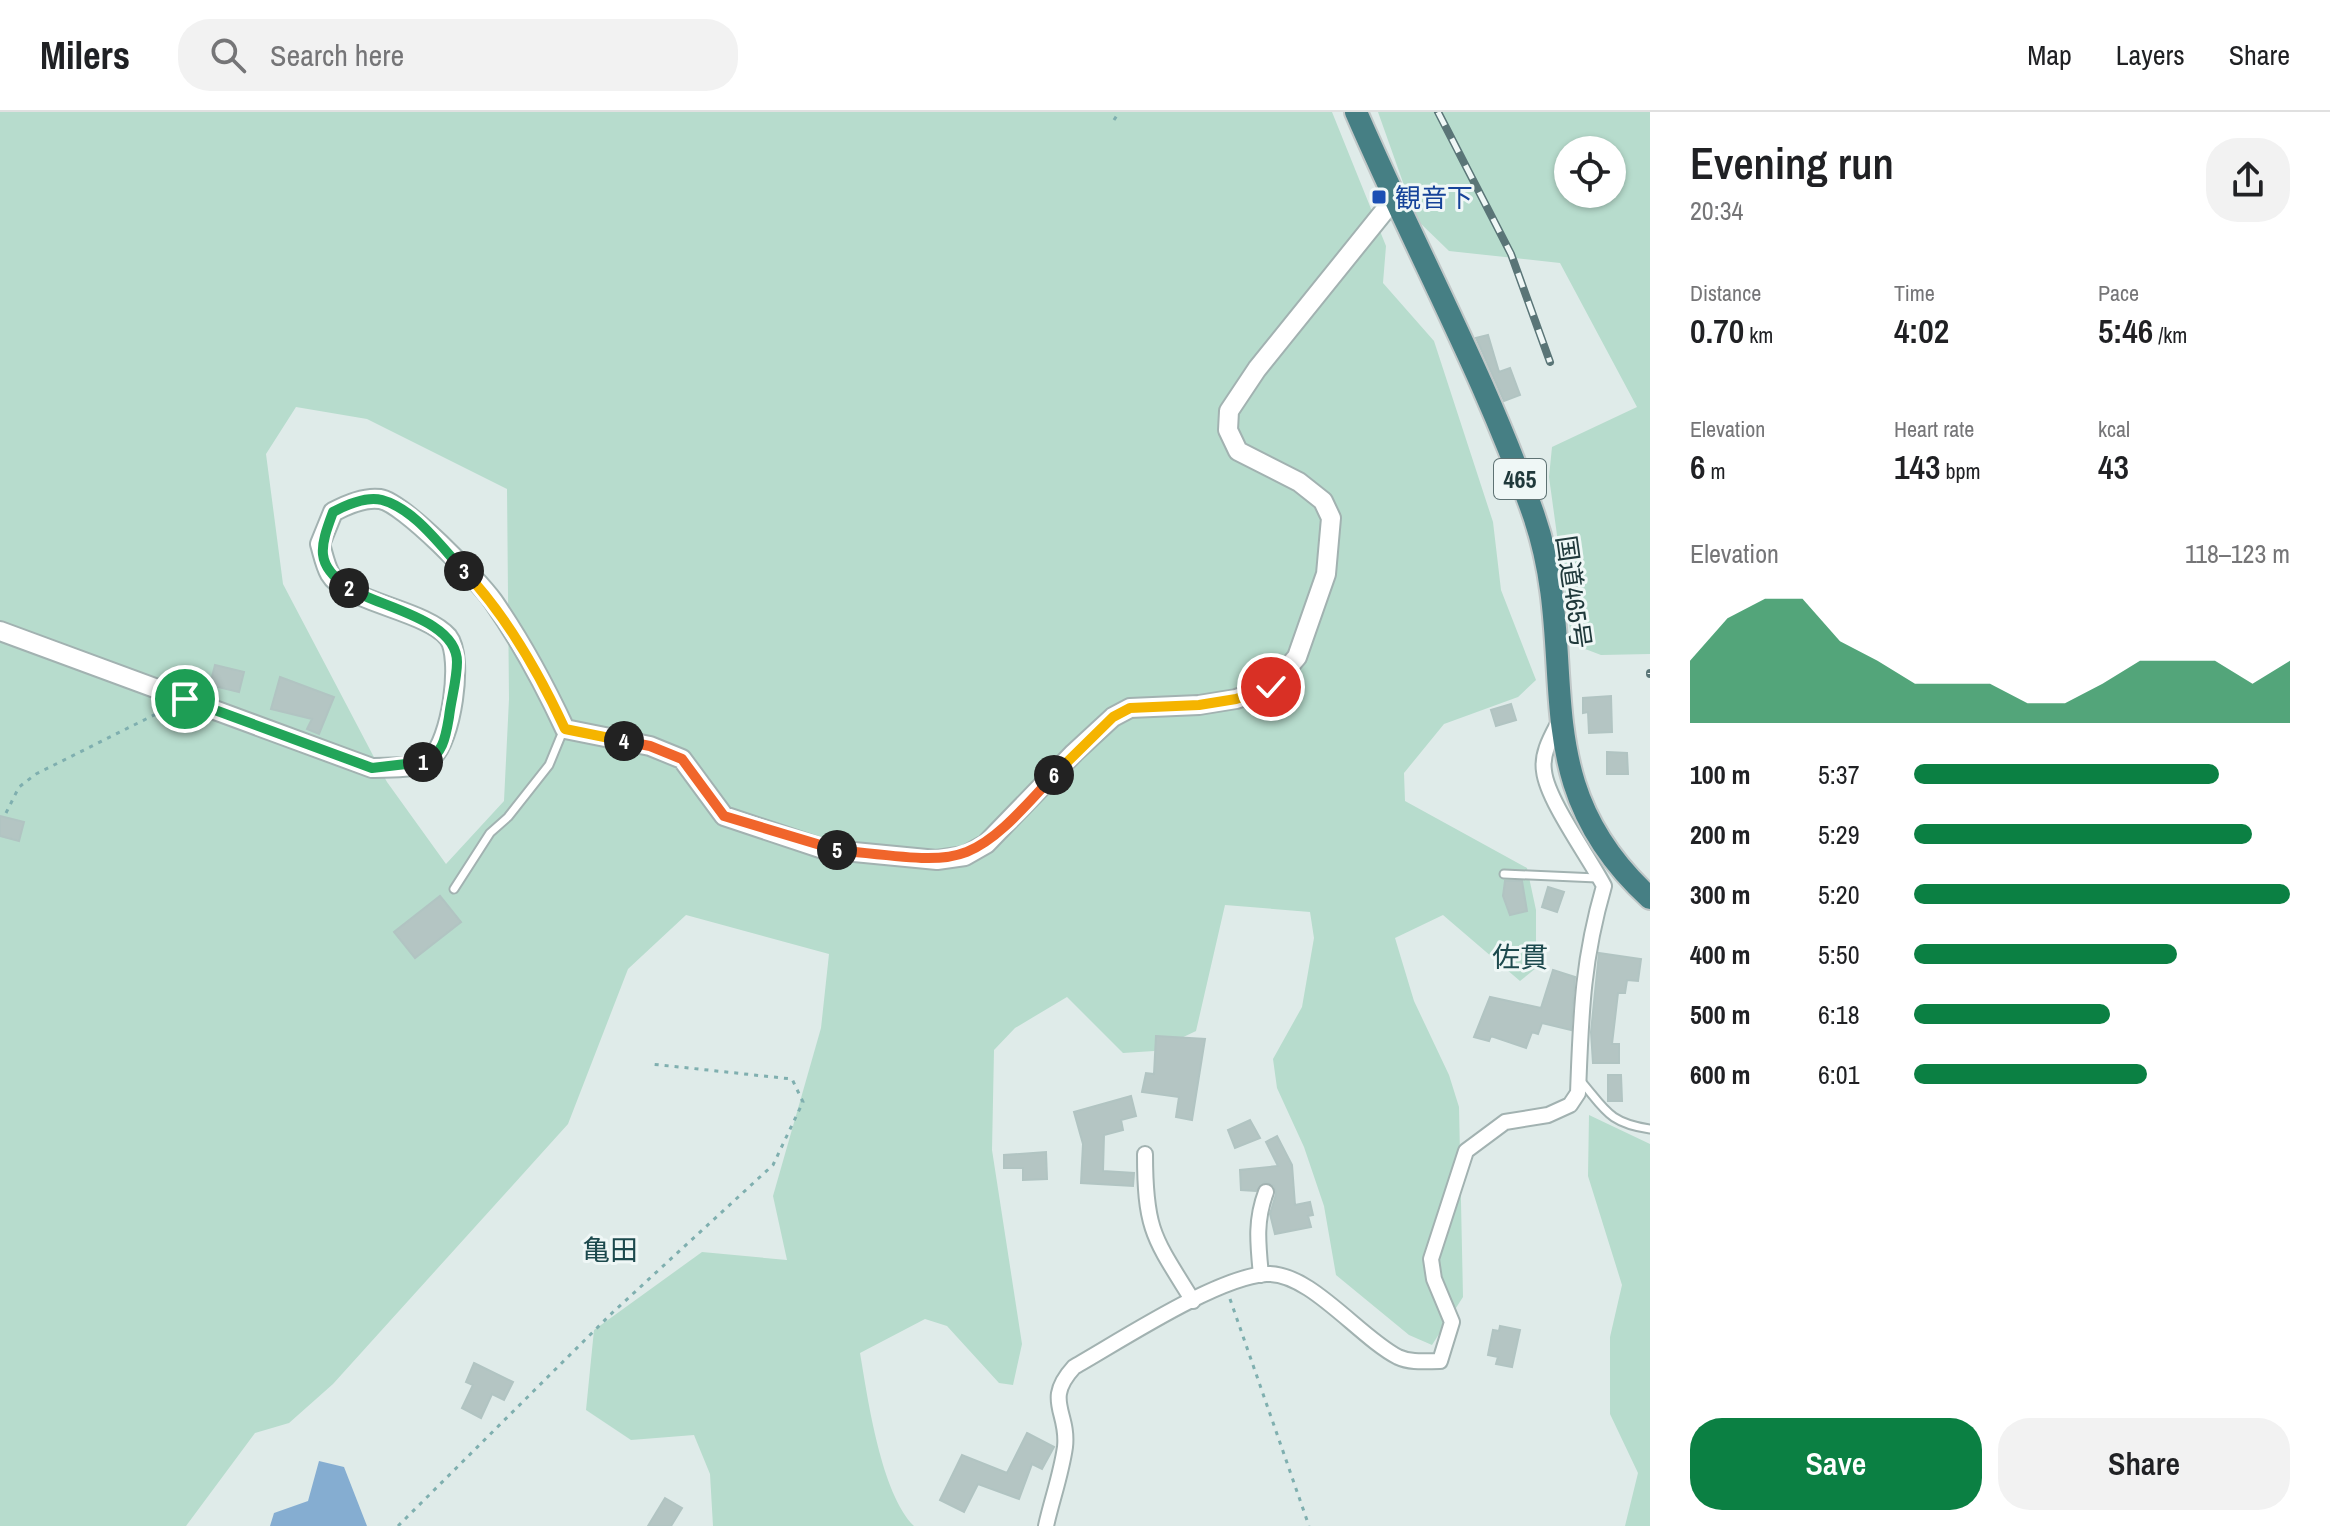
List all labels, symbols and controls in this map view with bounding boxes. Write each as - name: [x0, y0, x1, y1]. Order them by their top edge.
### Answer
- search box: [178, 19, 738, 91]
- text: Milers: [40, 30, 130, 81]
- icon: search: [206, 33, 250, 77]
- text: Search here: [270, 35, 404, 75]
- text: Map: [2027, 36, 2072, 74]
- text: Layers: [2116, 36, 2185, 74]
- text: Share: [2229, 36, 2290, 74]
- text: Evening run: [1690, 133, 1894, 193]
- map controls: [1554, 136, 1626, 208]
- button: locate: [1554, 136, 1626, 208]
- button: share: [2206, 138, 2290, 222]
- place label: 観音下: [1395, 180, 1473, 215]
- marker: 観音下: [1370, 188, 1388, 206]
- text: 20:34: [1690, 193, 1743, 228]
- text: Distance: [1690, 278, 1761, 308]
- text: Time: [1894, 278, 1935, 308]
- text: Pace: [2098, 278, 2139, 308]
- text: 0.70: [1690, 308, 1744, 354]
- text: 4:02: [1894, 308, 1949, 354]
- text: 5:46: [2098, 308, 2153, 354]
- text: km: [1744, 320, 1773, 350]
- text: /km: [2153, 320, 2187, 350]
- text: Elevation: [1690, 414, 1765, 444]
- text: Heart rate: [1894, 414, 1974, 444]
- text: kcal: [2098, 414, 2130, 444]
- text: 6: [1690, 444, 1706, 490]
- text: 143: [1894, 444, 1941, 490]
- text: 43: [2098, 444, 2129, 490]
- text: m: [1706, 456, 1726, 486]
- text: bpm: [1941, 456, 1981, 486]
- road number: 465: [1494, 459, 1546, 499]
- street label: 国道465号: [1549, 533, 1599, 651]
- text: Elevation: [1690, 536, 1779, 571]
- text: 118–123 m: [2185, 536, 2290, 571]
- pin: 3: [444, 551, 484, 591]
- text: 3: [459, 556, 469, 586]
- pin: 2: [329, 568, 369, 608]
- text: 2: [344, 573, 354, 603]
- pin: [1237, 653, 1305, 721]
- pin: [151, 665, 219, 733]
- icon: check: [1249, 665, 1293, 709]
- icon: arrive: [163, 677, 207, 721]
- pin: 4: [604, 721, 644, 761]
- text: 4: [619, 726, 629, 756]
- pin: 1: [403, 742, 443, 782]
- text: 1: [418, 747, 428, 777]
- pin: 6: [1034, 755, 1074, 795]
- text: 100 m: [1690, 757, 1750, 792]
- text: 5:37: [1818, 757, 1860, 792]
- text: 6: [1049, 760, 1059, 790]
- text: 200 m: [1690, 817, 1750, 852]
- text: 5:29: [1818, 817, 1860, 852]
- pin: 5: [817, 830, 857, 870]
- text: 5: [832, 835, 842, 865]
- text: 300 m: [1690, 877, 1750, 912]
- text: 5:20: [1818, 877, 1860, 912]
- text: 400 m: [1690, 937, 1750, 972]
- text: 5:50: [1818, 937, 1860, 972]
- district label: 佐貫: [1492, 938, 1548, 976]
- text: 500 m: [1690, 997, 1750, 1032]
- text: 6:18: [1818, 997, 1860, 1032]
- text: 600 m: [1690, 1057, 1750, 1092]
- text: 6:01: [1818, 1057, 1860, 1092]
- district label: 亀田: [582, 1231, 638, 1269]
- button: Save: [1690, 1418, 1982, 1510]
- button: Share: [1998, 1418, 2290, 1510]

